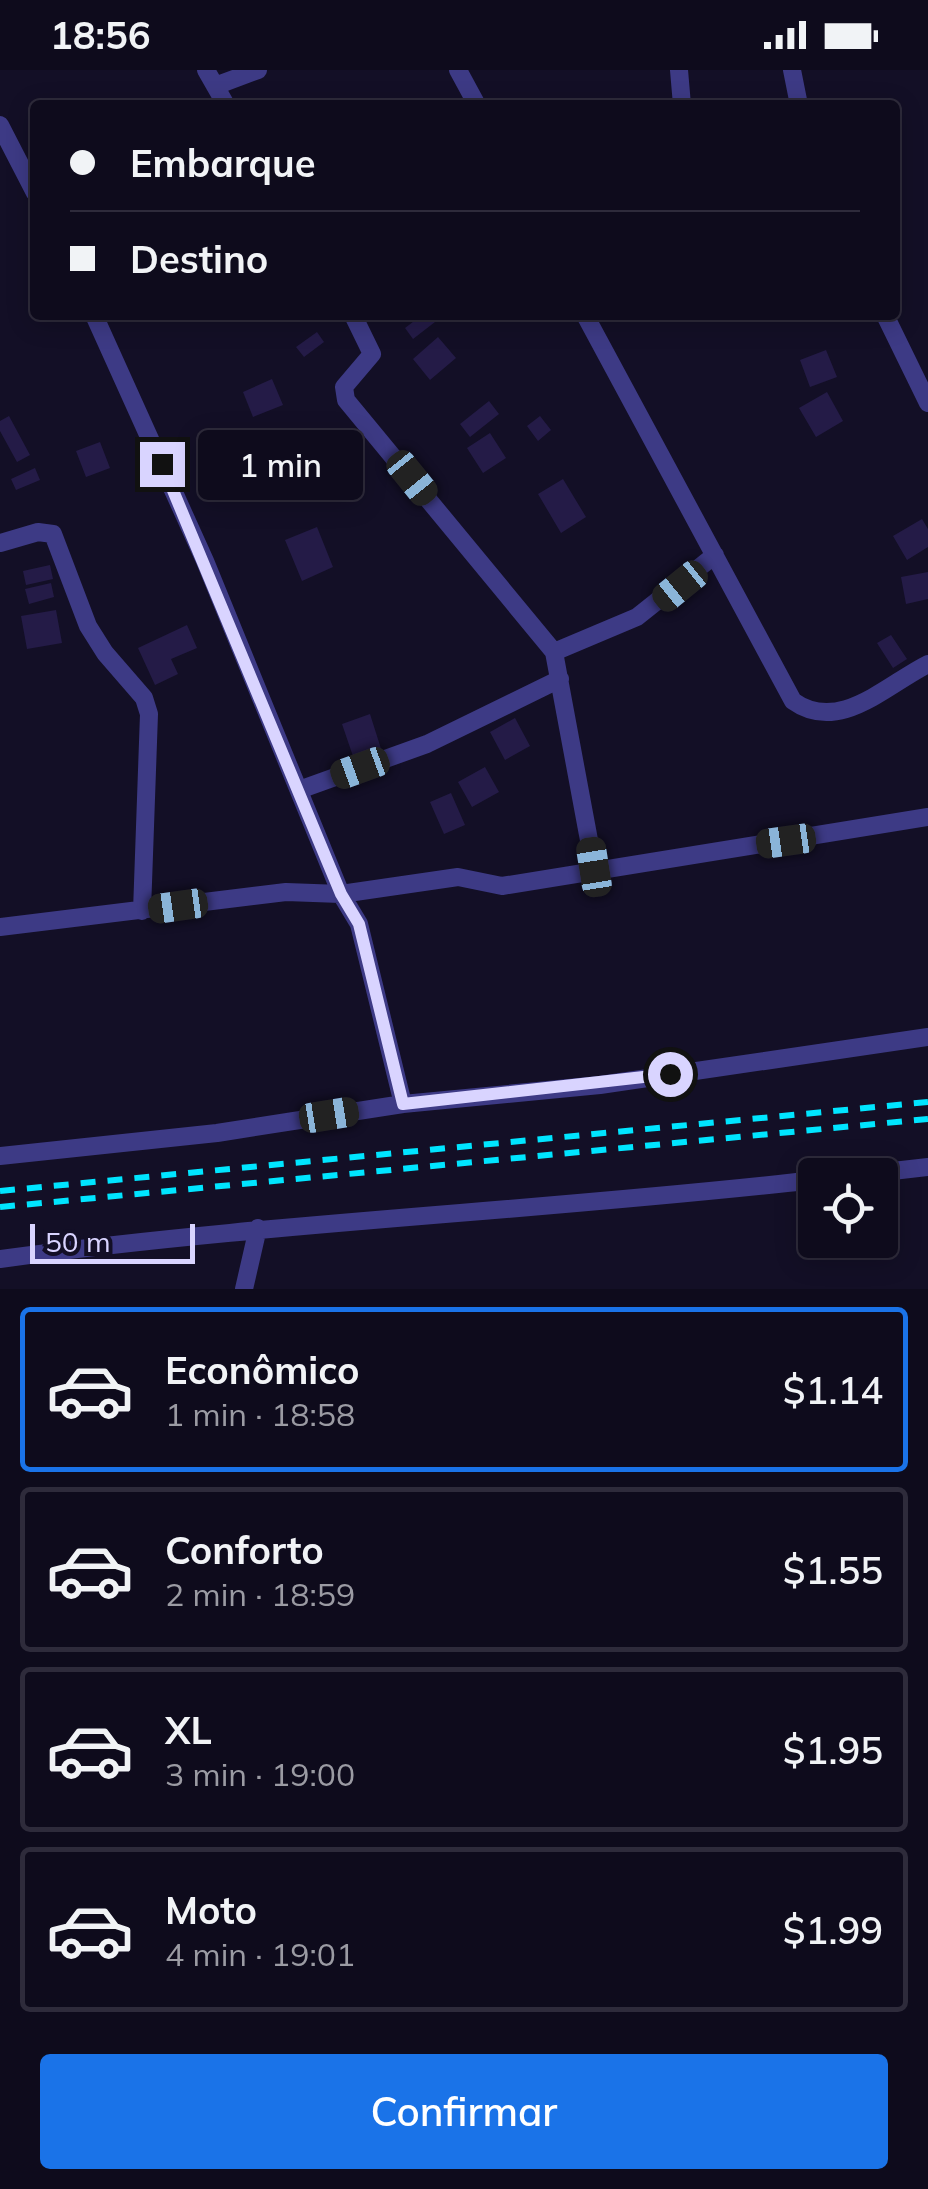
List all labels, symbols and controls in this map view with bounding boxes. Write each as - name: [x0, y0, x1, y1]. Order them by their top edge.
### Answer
- text: 18:56: [50, 11, 151, 59]
- text: Embarque: [130, 139, 316, 187]
- text: Destino: [130, 235, 268, 283]
- callout: 1 min: [197, 429, 362, 499]
- route end: [140, 442, 185, 487]
- text: 1 min: [239, 445, 322, 485]
- car: [381, 445, 443, 511]
- car: [647, 555, 713, 617]
- car: [327, 744, 393, 792]
- car: [754, 822, 818, 860]
- car: [574, 835, 614, 899]
- car: [146, 887, 210, 925]
- route start: [648, 1052, 693, 1097]
- car: [297, 1095, 361, 1135]
- map controls: [798, 1158, 898, 1258]
- button: locate: [798, 1158, 898, 1258]
- scale bar: [30, 1219, 195, 1264]
- text: 50 m: [45, 1224, 111, 1259]
- icon: car: [45, 1345, 135, 1435]
- text: Econômico: [165, 1346, 360, 1394]
- text: $1.14: [783, 1366, 883, 1414]
- text: 1 min · 18:58: [165, 1394, 355, 1434]
- icon: car: [45, 1525, 135, 1615]
- text: Conforto: [165, 1526, 324, 1574]
- text: $1.55: [783, 1546, 883, 1594]
- text: 2 min · 18:59: [165, 1574, 355, 1614]
- icon: car: [45, 1705, 135, 1795]
- text: XL: [165, 1706, 212, 1754]
- text: $1.95: [783, 1726, 883, 1774]
- text: 3 min · 19:00: [165, 1754, 355, 1794]
- icon: car: [45, 1885, 135, 1975]
- text: Moto: [165, 1886, 257, 1934]
- text: $1.99: [783, 1906, 883, 1954]
- text: 4 min · 19:01: [165, 1934, 355, 1974]
- button: Confirmar: [40, 2054, 888, 2169]

